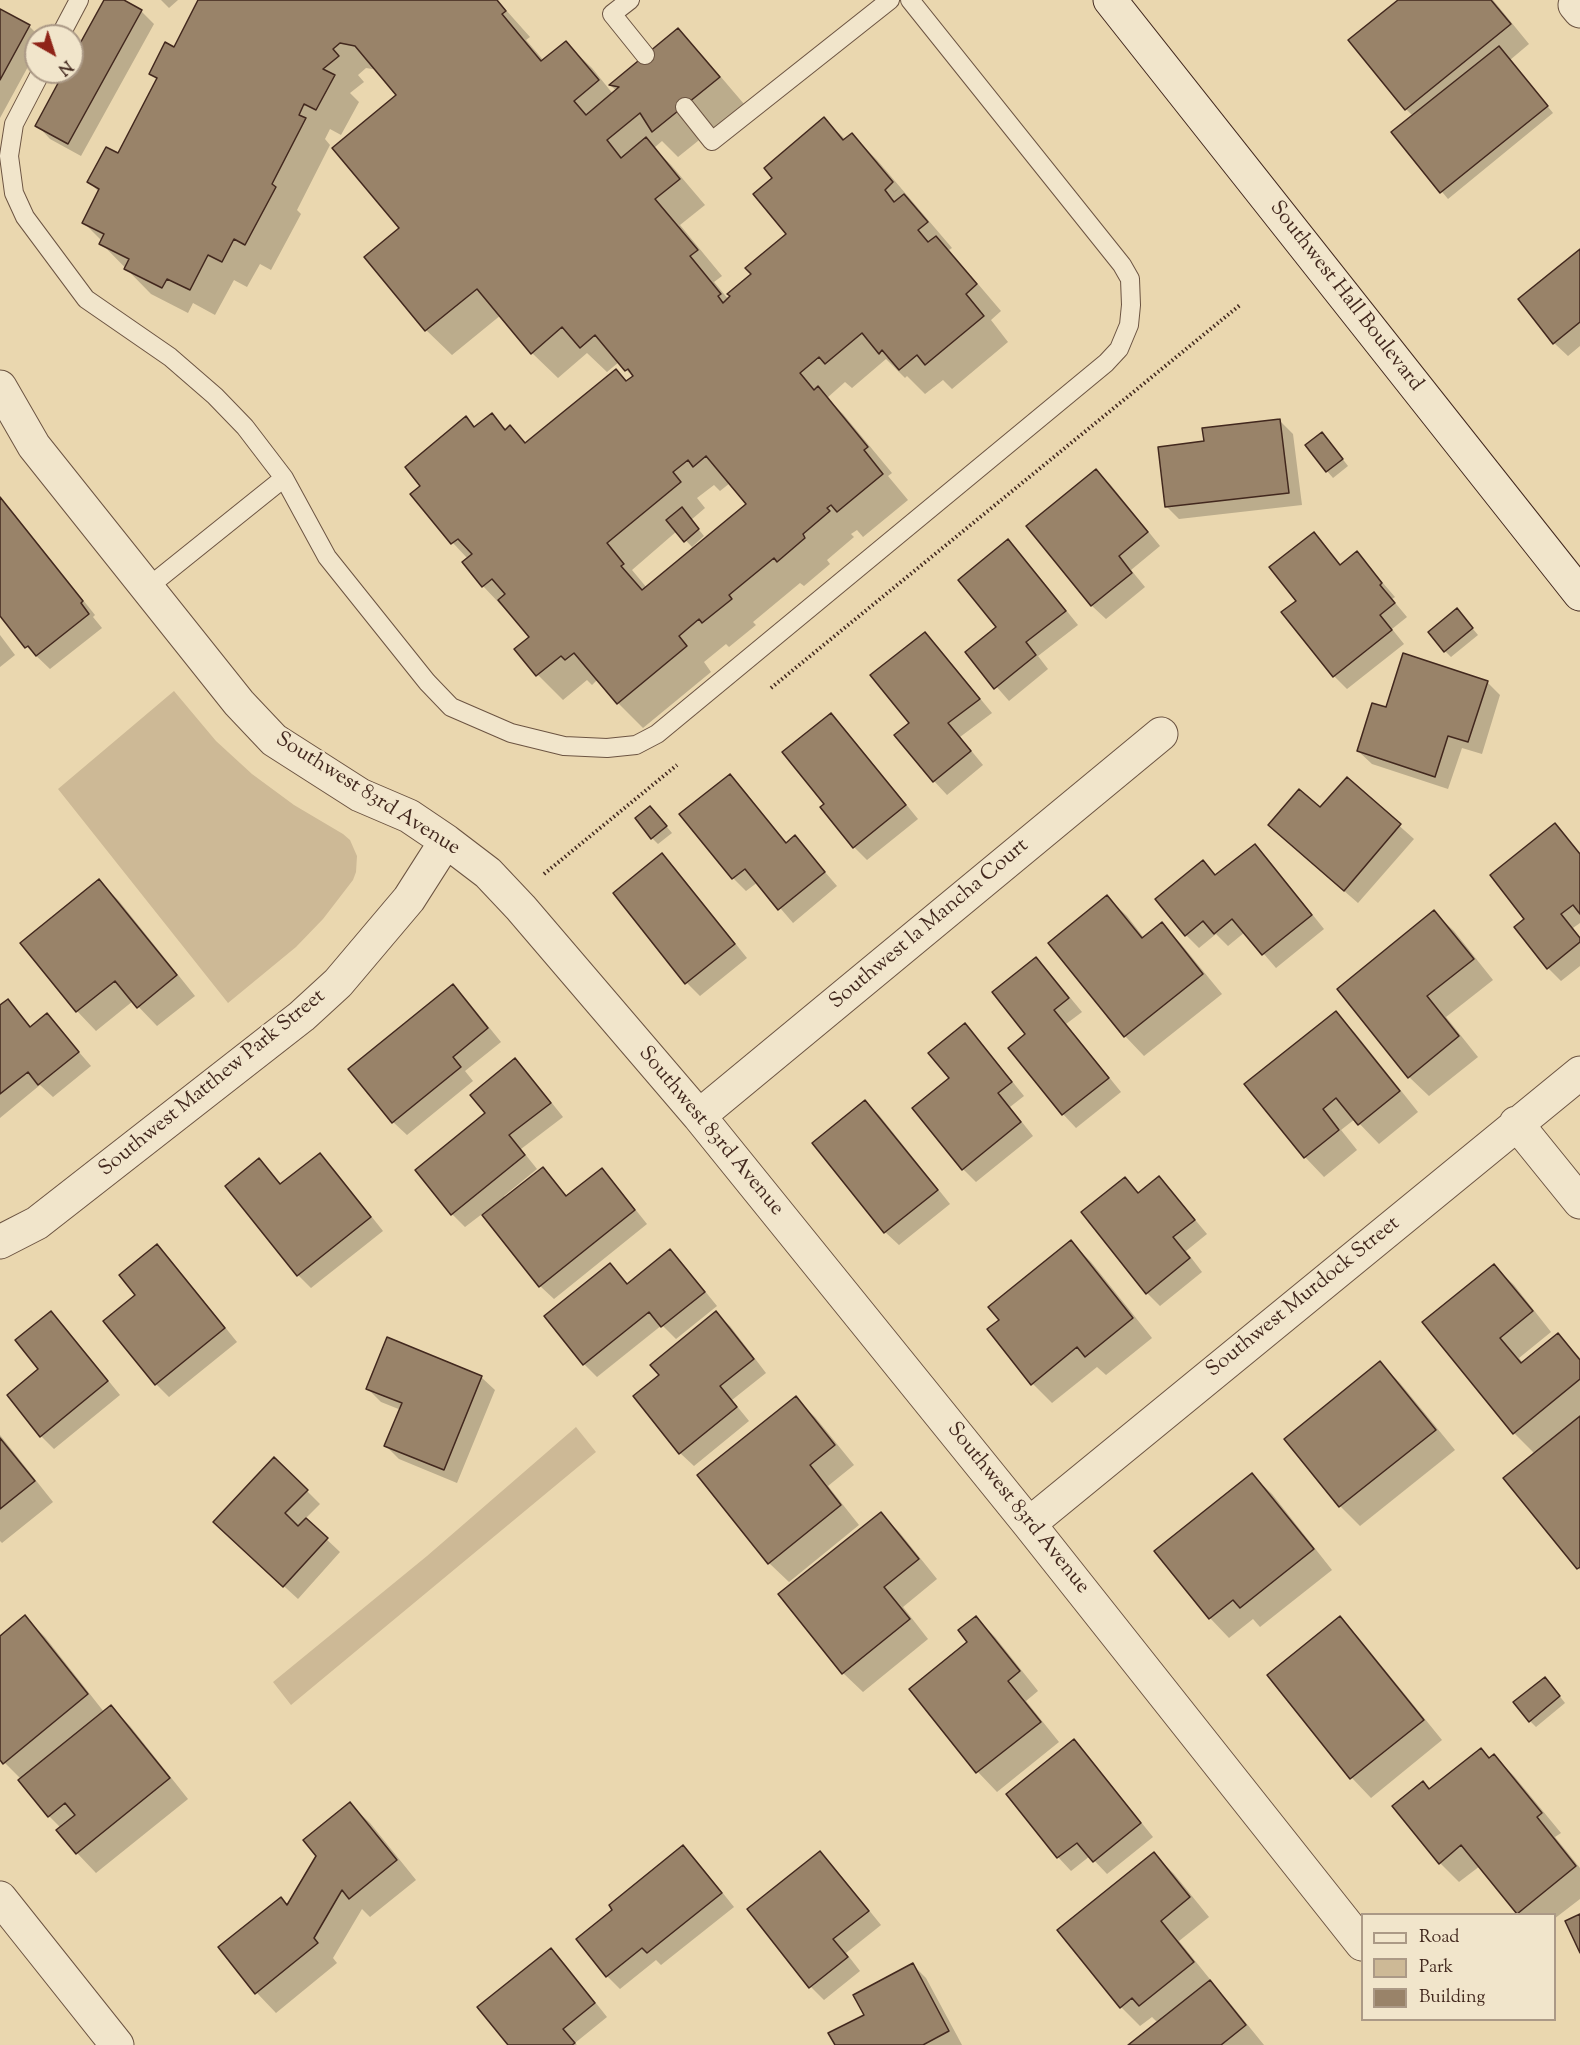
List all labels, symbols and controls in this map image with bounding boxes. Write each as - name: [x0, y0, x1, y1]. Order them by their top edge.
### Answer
- north arrow: [24, 24, 84, 84]
- text: N: [52, 54, 77, 80]
- street label: Southwest Hall Boulevard: [1263, 197, 1427, 397]
- street label: Southwest 83rd Avenue: [270, 728, 464, 862]
- street label: Southwest la Mancha Court: [825, 834, 1035, 1016]
- street label: Southwest Matthew Park Street: [95, 985, 331, 1183]
- street label: Southwest 83rd Avenue: [632, 1042, 788, 1222]
- street label: Southwest Murdock Street: [1202, 1212, 1406, 1384]
- street label: Southwest 83rd Avenue: [940, 1418, 1094, 1600]
- legend: [1361, 1913, 1556, 2021]
- text: Road: [1419, 1925, 1459, 1951]
- text: Park: [1419, 1955, 1453, 1981]
- text: Building: [1419, 1985, 1485, 2011]

